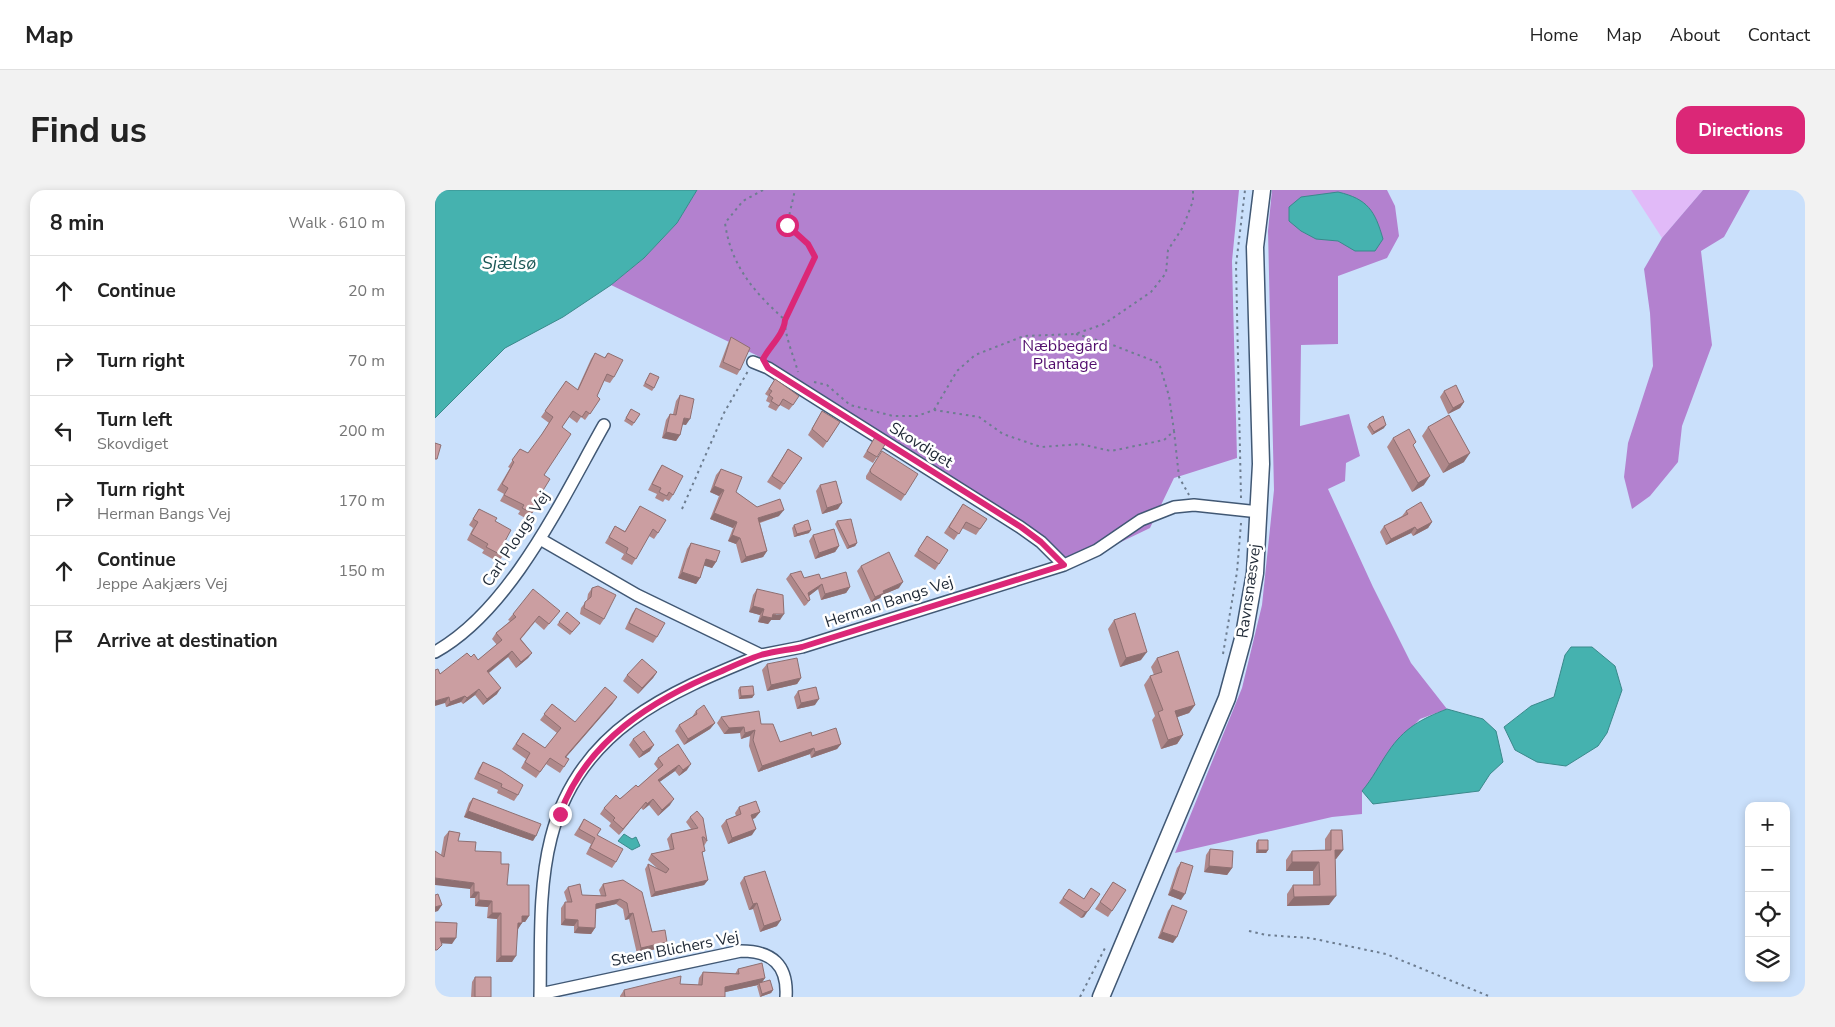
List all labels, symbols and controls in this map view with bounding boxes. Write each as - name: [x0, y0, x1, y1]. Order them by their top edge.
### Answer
- text: Map: [25, 19, 73, 51]
- text: Home: [1530, 23, 1578, 47]
- text: Map: [1606, 23, 1642, 47]
- text: About: [1670, 23, 1720, 47]
- text: Contact: [1748, 23, 1810, 47]
- button: Directions: [1676, 106, 1805, 154]
- text: Find us: [30, 107, 147, 154]
- text: 8 min: [50, 209, 104, 237]
- text: Walk · 610 m: [289, 212, 385, 234]
- route start: [776, 214, 799, 237]
- water label: Sjælsø: [482, 251, 536, 275]
- icon: ahead: [50, 277, 78, 305]
- text: Continue: [97, 278, 176, 304]
- text: 20 m: [348, 280, 385, 302]
- park label: Næbbegård Plantage: [1022, 335, 1108, 375]
- icon: right: [50, 347, 78, 375]
- text: Turn right: [97, 348, 184, 374]
- text: 70 m: [348, 350, 385, 372]
- text: Turn left: [97, 407, 172, 433]
- icon: left: [50, 417, 78, 445]
- street label: Skovdiget: [885, 417, 957, 473]
- text: 200 m: [338, 420, 385, 442]
- text: Skovdiget: [97, 433, 168, 455]
- text: Turn right: [97, 477, 184, 503]
- icon: right: [50, 487, 78, 515]
- street label: Carl Plougs Vej: [477, 487, 555, 591]
- text: 170 m: [338, 490, 385, 512]
- text: Herman Bangs Vej: [97, 503, 231, 525]
- street label: Ravnsnæsvej: [1232, 542, 1266, 640]
- text: Continue: [97, 547, 176, 573]
- icon: ahead: [50, 557, 78, 585]
- text: 150 m: [338, 560, 385, 582]
- street label: Herman Bangs Vej: [822, 571, 956, 633]
- text: Jeppe Aakjærs Vej: [97, 573, 228, 595]
- icon: arrive: [50, 627, 78, 655]
- text: Arrive at destination: [97, 628, 278, 654]
- map controls: [1745, 802, 1790, 982]
- button: +: [1745, 802, 1790, 847]
- route end: [549, 803, 572, 826]
- button: −: [1745, 847, 1790, 892]
- button: locate: [1745, 892, 1790, 937]
- street label: Steen Blichers Vej: [609, 926, 741, 972]
- button: layers: [1745, 937, 1790, 982]

